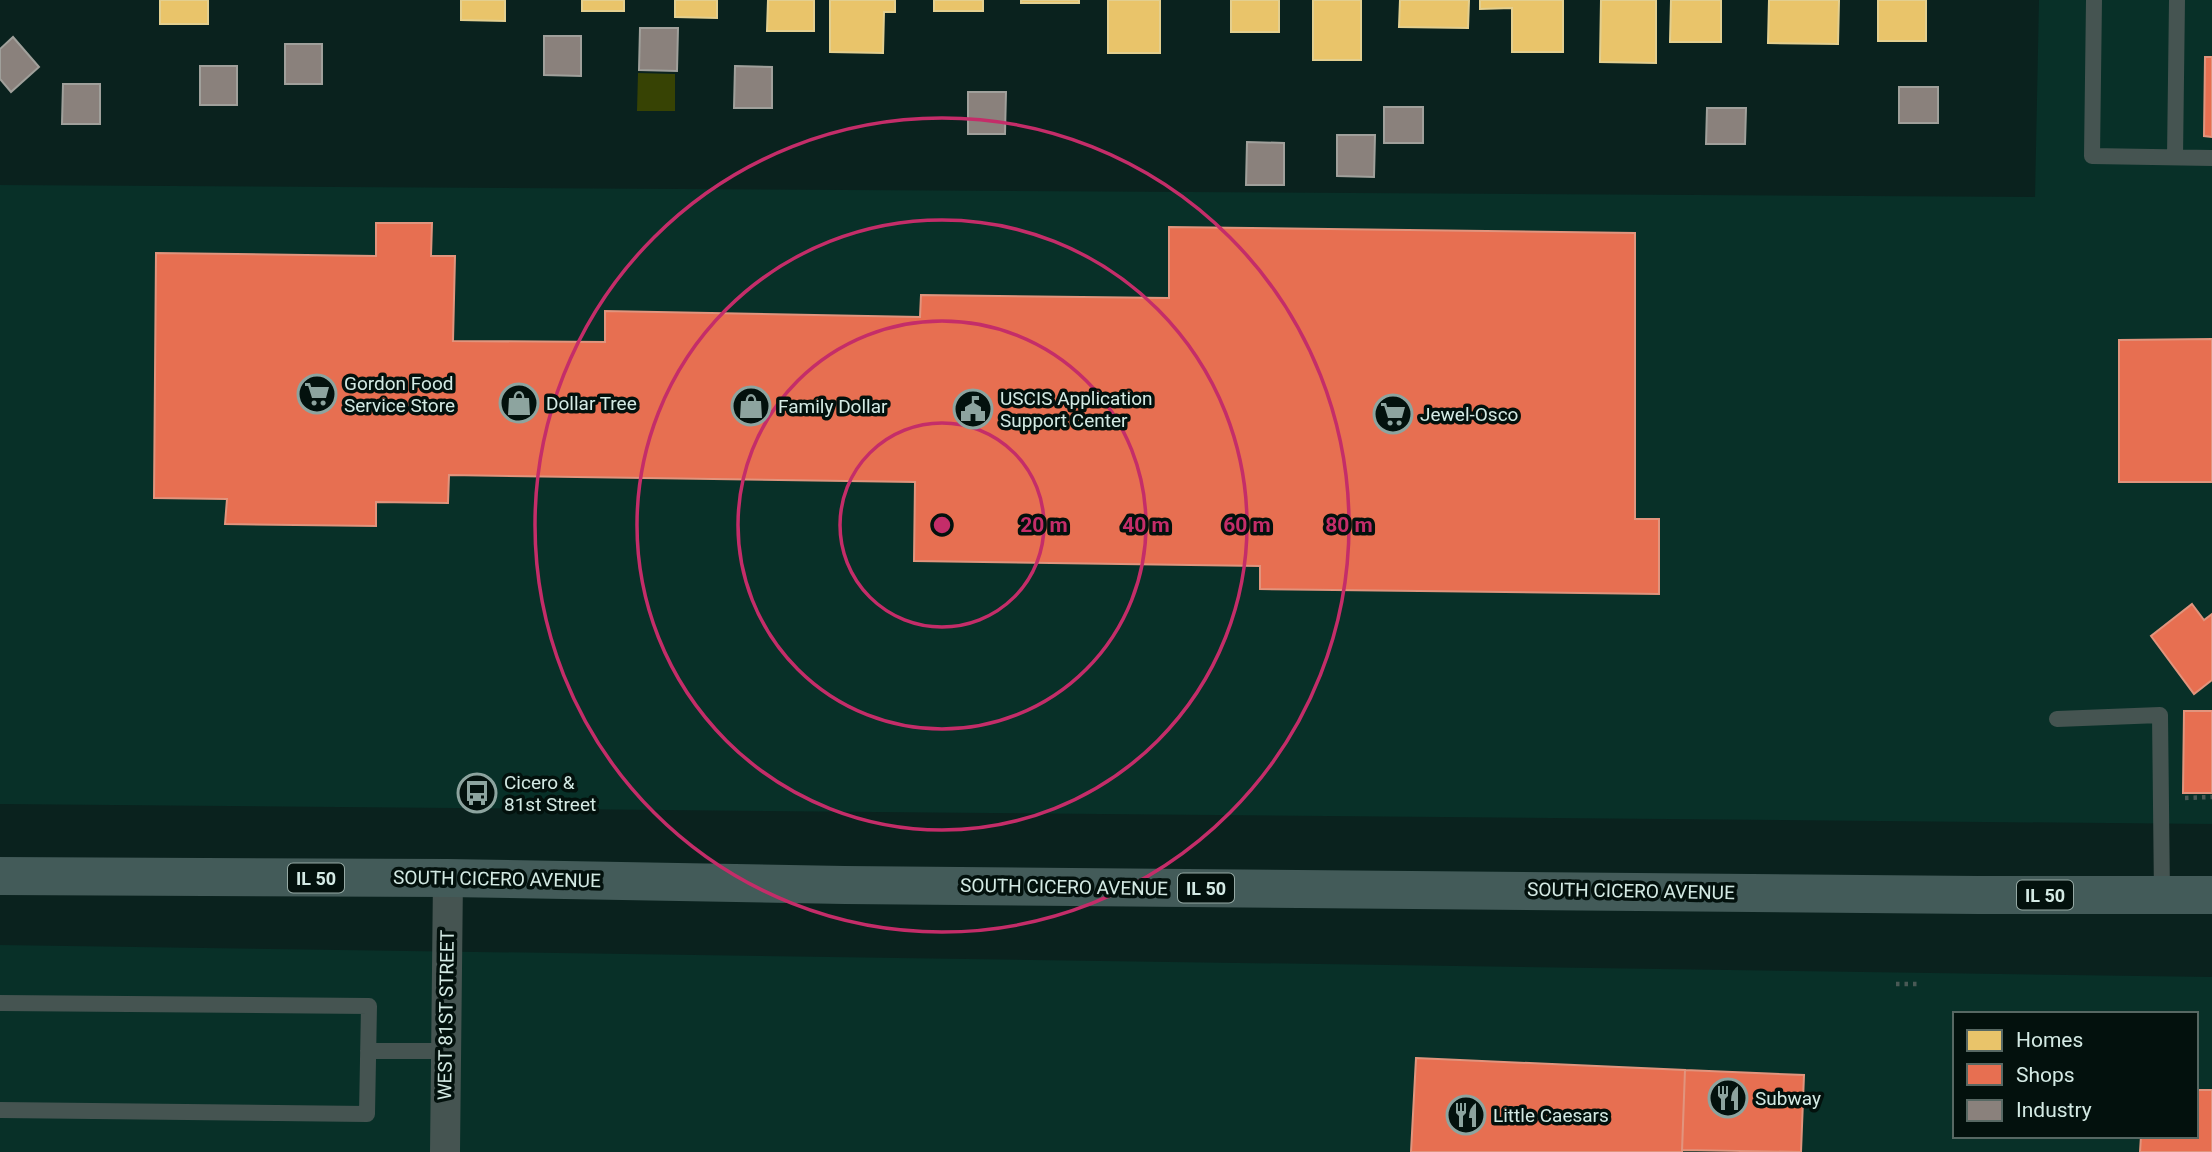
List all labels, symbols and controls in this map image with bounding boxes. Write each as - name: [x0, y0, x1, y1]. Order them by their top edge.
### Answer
- place label: Gordon Food Service Store: [344, 372, 455, 417]
- supermarket icon: Gordon Food Service Store: [296, 373, 338, 415]
- shop icon: Dollar Tree: [498, 382, 540, 424]
- shop icon: Family Dollar: [730, 385, 772, 427]
- place label: USCIS Application Support Center: [1000, 387, 1153, 432]
- public building icon: USCIS Application Support Center: [952, 388, 994, 430]
- place label: Dollar Tree: [546, 392, 637, 415]
- supermarket icon: Jewel-Osco: [1372, 393, 1414, 435]
- place label: Family Dollar: [778, 395, 888, 418]
- place label: Jewel-Osco: [1420, 403, 1518, 426]
- centre of rings: [930, 513, 954, 537]
- text: 20 m: [1020, 513, 1068, 537]
- text: 40 m: [1122, 513, 1170, 537]
- text: 60 m: [1223, 513, 1271, 537]
- text: 80 m: [1325, 513, 1373, 537]
- place label: Cicero & 81st Street: [504, 771, 596, 816]
- bus stop icon: Cicero & 81st Street: [456, 772, 498, 814]
- road number: IL 50: [288, 864, 344, 892]
- street label: SOUTH CICERO AVENUE: [393, 866, 601, 892]
- street label: SOUTH CICERO AVENUE: [960, 874, 1168, 900]
- road number: IL 50: [1178, 874, 1234, 903]
- street label: SOUTH CICERO AVENUE: [1527, 878, 1735, 904]
- road number: IL 50: [2017, 880, 2073, 910]
- street label: WEST 81ST STREET: [433, 930, 459, 1100]
- legend: [1953, 1012, 2198, 1138]
- text: Homes: [2016, 1028, 2083, 1052]
- text: Shops: [2016, 1063, 2075, 1087]
- restaurant icon: Subway: [1707, 1077, 1749, 1119]
- place label: Subway: [1755, 1087, 1821, 1110]
- restaurant icon: Little Caesars: [1445, 1094, 1487, 1136]
- text: Industry: [2016, 1098, 2092, 1122]
- place label: Little Caesars: [1493, 1104, 1609, 1127]

